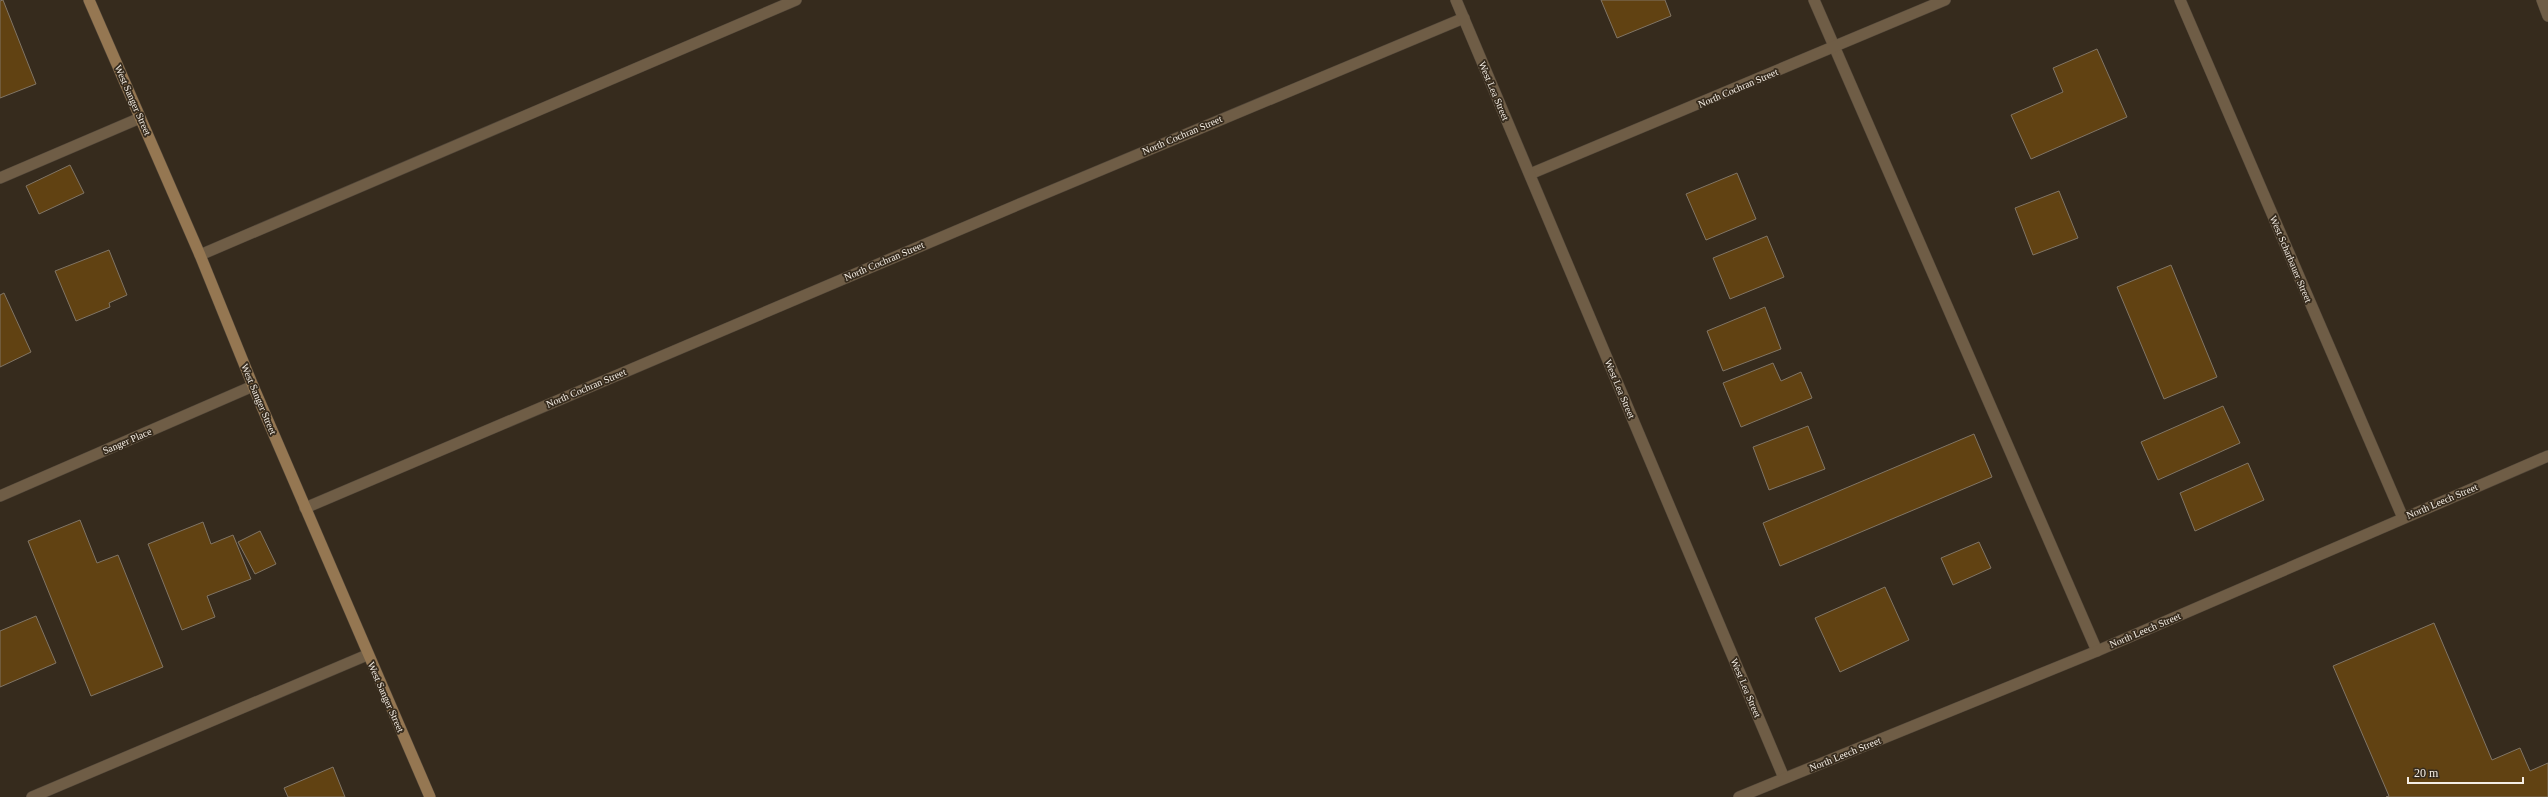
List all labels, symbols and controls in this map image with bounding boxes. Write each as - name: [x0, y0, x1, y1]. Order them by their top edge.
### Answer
- street label: West Lea Street: [1477, 60, 1511, 122]
- street label: West Sanger Street: [113, 63, 154, 137]
- street label: North Cochran Street: [1696, 66, 1780, 110]
- street label: North Cochran Street: [1140, 113, 1224, 157]
- street label: West Scharbauer Street: [2268, 214, 2314, 304]
- street label: North Cochran Street: [842, 239, 926, 283]
- street label: West Lea Street: [1603, 358, 1637, 420]
- street label: West Sanger Street: [239, 362, 279, 436]
- street label: North Cochran Street: [544, 366, 628, 410]
- street label: Sanger Place: [101, 426, 154, 456]
- street label: North Leech Street: [2405, 481, 2479, 521]
- street label: North Leech Street: [2108, 610, 2182, 650]
- street label: West Lea Street: [1729, 657, 1763, 719]
- street label: West Sanger Street: [366, 660, 407, 734]
- street label: North Leech Street: [1808, 735, 1883, 773]
- scale bar: [2408, 759, 2523, 785]
- text: 20 m: [2414, 766, 2439, 780]

